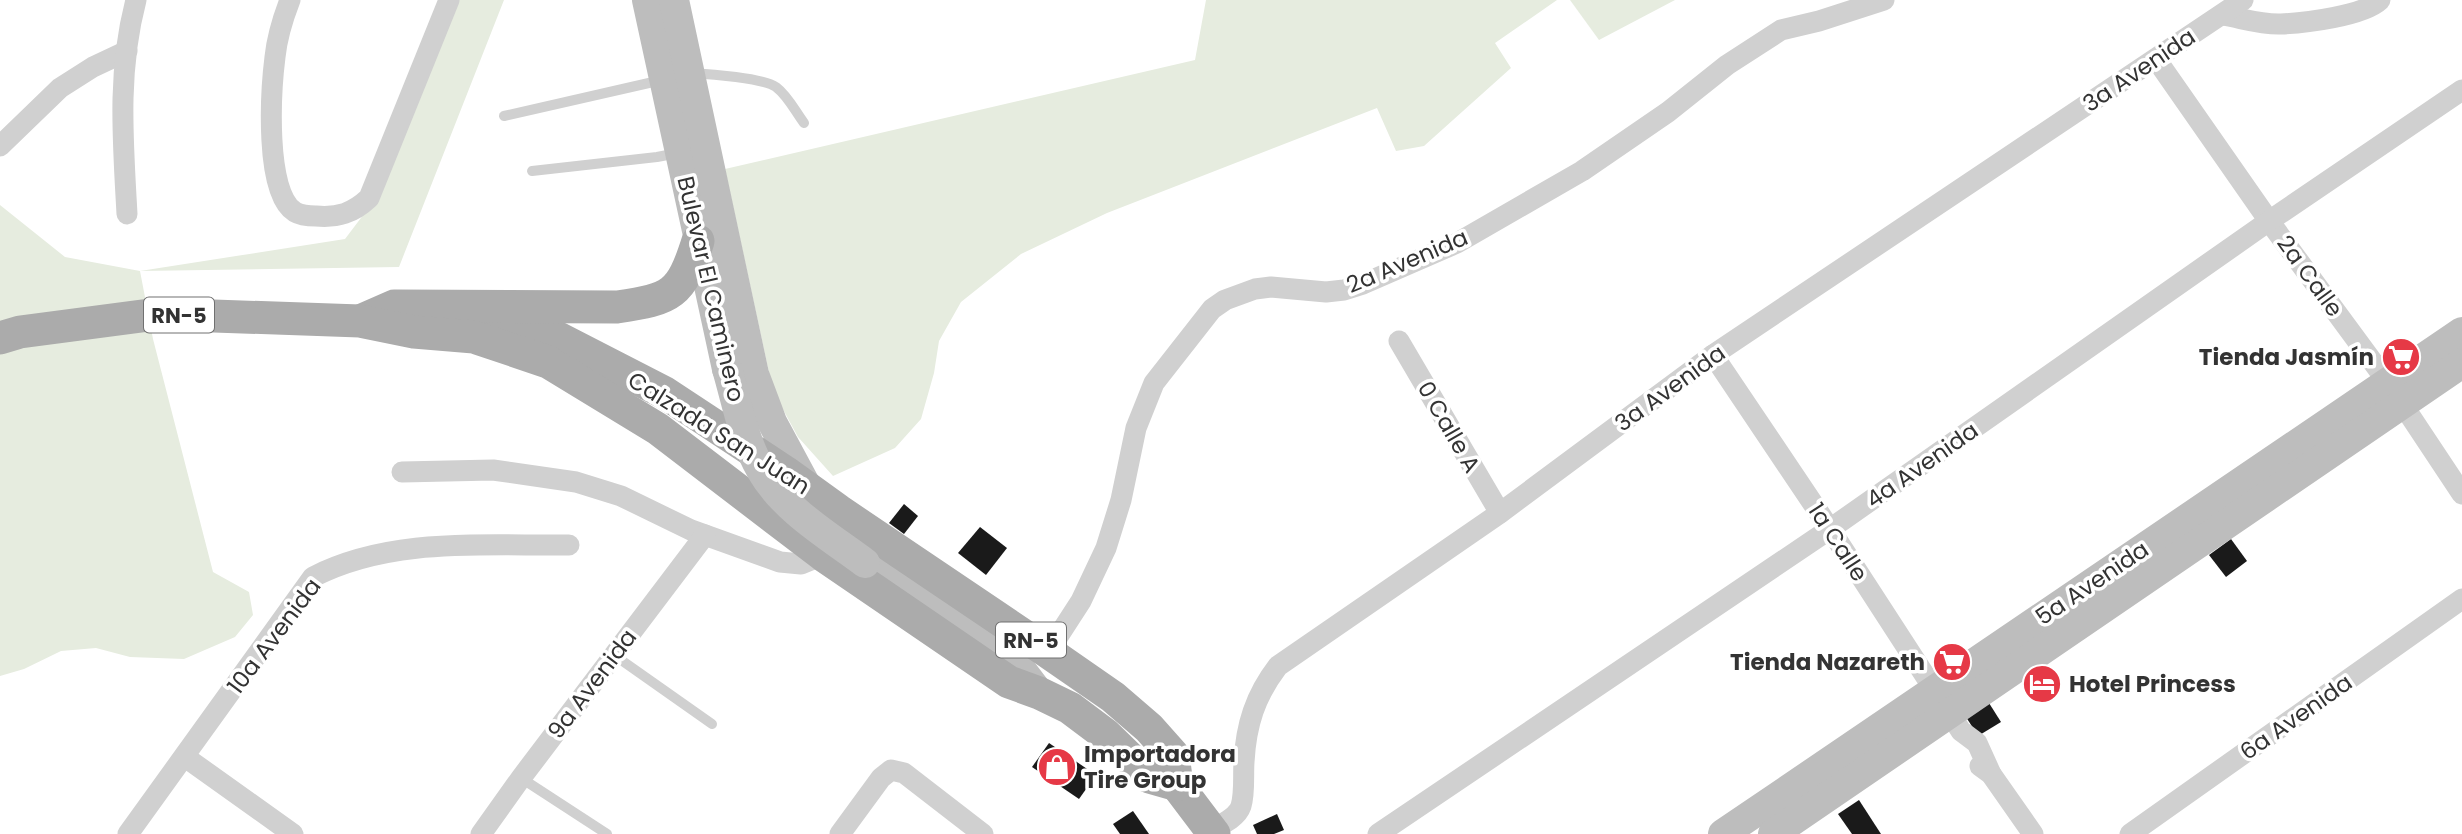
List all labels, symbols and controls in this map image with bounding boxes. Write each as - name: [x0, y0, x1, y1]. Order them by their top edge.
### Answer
- street label: 3a Avenida: [2076, 21, 2202, 119]
- street label: Bulevar El Caminero: [669, 173, 753, 405]
- street label: 2a Avenida: [1341, 221, 1473, 301]
- street label: 2a Calle: [2269, 229, 2351, 323]
- road number: RN-5: [144, 298, 214, 332]
- supermarket icon: Tienda Jasmín: [2380, 336, 2422, 378]
- street label: 3a Avenida: [1608, 337, 1732, 439]
- place label: Tienda Jasmín: [2199, 341, 2374, 373]
- street label: Calzada San Juan: [622, 364, 816, 502]
- street label: 0 Calle A: [1410, 375, 1488, 479]
- street label: 4a Avenida: [1859, 415, 1985, 515]
- street label: 1a Calle: [1801, 496, 1875, 588]
- street label: 5a Avenida: [2029, 533, 2155, 633]
- street label: 10a Avenida: [220, 571, 328, 701]
- street label: 9a Avenida: [540, 622, 644, 746]
- road number: RN-5: [996, 622, 1066, 658]
- supermarket icon: Tienda Nazareth: [1931, 641, 1973, 683]
- place label: Tienda Nazareth: [1730, 646, 1925, 678]
- hotel icon: Hotel Princess: [2021, 663, 2063, 705]
- street label: 6a Avenida: [2233, 666, 2359, 768]
- place label: Hotel Princess: [2069, 668, 2236, 700]
- place label: Importadora Tire Group: [1084, 738, 1236, 796]
- shop icon: Importadora Tire Group: [1036, 746, 1078, 788]

